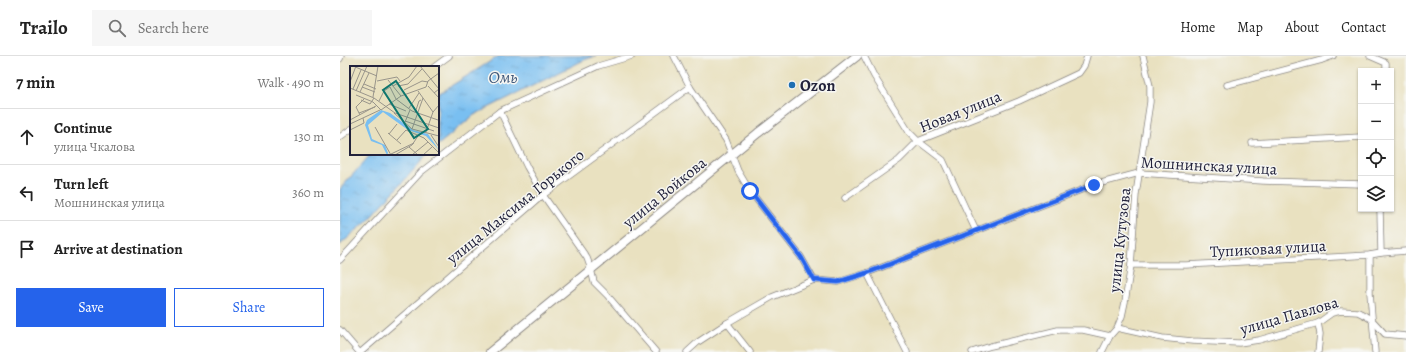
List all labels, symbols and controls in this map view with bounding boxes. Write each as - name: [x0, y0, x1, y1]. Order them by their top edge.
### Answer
- search box: [92, 10, 372, 46]
- text: Trailo: [20, 15, 68, 41]
- icon: search: [106, 17, 128, 39]
- text: Search here: [138, 18, 209, 38]
- text: Home: [1180, 18, 1215, 37]
- text: Map: [1237, 18, 1263, 37]
- text: About: [1285, 18, 1319, 37]
- text: Contact: [1341, 18, 1386, 37]
- inset map: [350, 66, 439, 155]
- water label: Омь: [489, 66, 517, 89]
- map controls: [1358, 68, 1394, 212]
- button: +: [1358, 68, 1394, 104]
- text: 7 min: [16, 71, 55, 94]
- text: Walk · 490 m: [257, 74, 324, 91]
- place label: Ozon: [800, 75, 835, 97]
- marker: Ozon: [787, 80, 797, 90]
- street label: Новая улица: [916, 85, 1005, 138]
- button: −: [1358, 104, 1394, 140]
- text: Continue: [54, 118, 112, 138]
- icon: ahead: [16, 126, 38, 148]
- text: 130 m: [294, 128, 324, 145]
- text: улица Чкалова: [54, 138, 135, 155]
- button: locate: [1358, 140, 1394, 176]
- street label: улица Максима Горького: [441, 144, 589, 270]
- street label: Мошнинская улица: [1140, 151, 1278, 181]
- street label: улица Войкова: [617, 152, 712, 234]
- text: Turn left: [54, 174, 109, 194]
- route end: [1085, 176, 1103, 194]
- button: layers: [1358, 176, 1394, 212]
- icon: left: [16, 182, 38, 204]
- route start: [741, 182, 759, 200]
- text: 360 m: [292, 184, 324, 201]
- street label: улица Кутузова: [1103, 186, 1137, 295]
- text: Мошнинская улица: [54, 194, 165, 211]
- street label: Тупиковая улица: [1209, 235, 1327, 263]
- icon: arrive: [16, 238, 38, 260]
- text: Arrive at destination: [54, 239, 183, 259]
- button: Save: [16, 288, 166, 327]
- button: Share: [174, 288, 324, 327]
- street label: улица Павлова: [1237, 291, 1341, 341]

